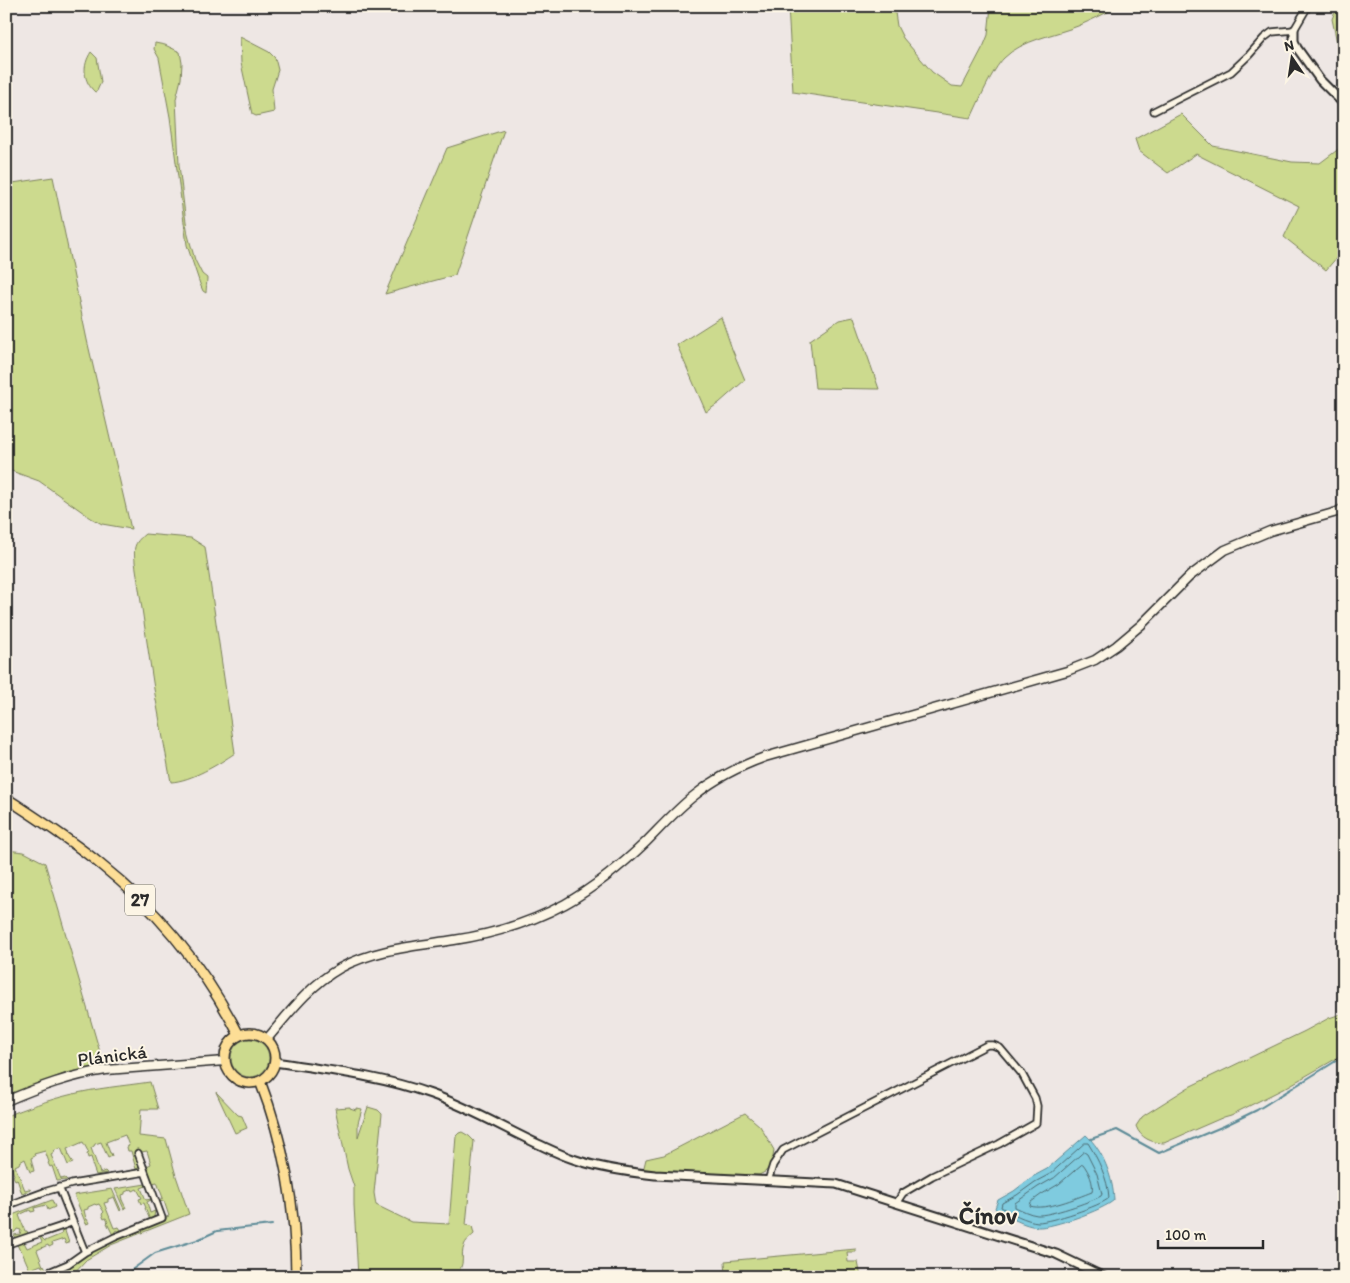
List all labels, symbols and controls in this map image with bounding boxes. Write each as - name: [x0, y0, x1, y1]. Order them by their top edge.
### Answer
- north arrow: [1268, 32, 1318, 82]
- text: N: [1283, 36, 1296, 55]
- road number: 27: [125, 884, 155, 916]
- street label: Plánická: [76, 1040, 148, 1071]
- district label: Čínov: [959, 1201, 1018, 1230]
- scale bar: [1158, 1218, 1262, 1250]
- text: 100 m: [1165, 1226, 1207, 1244]

